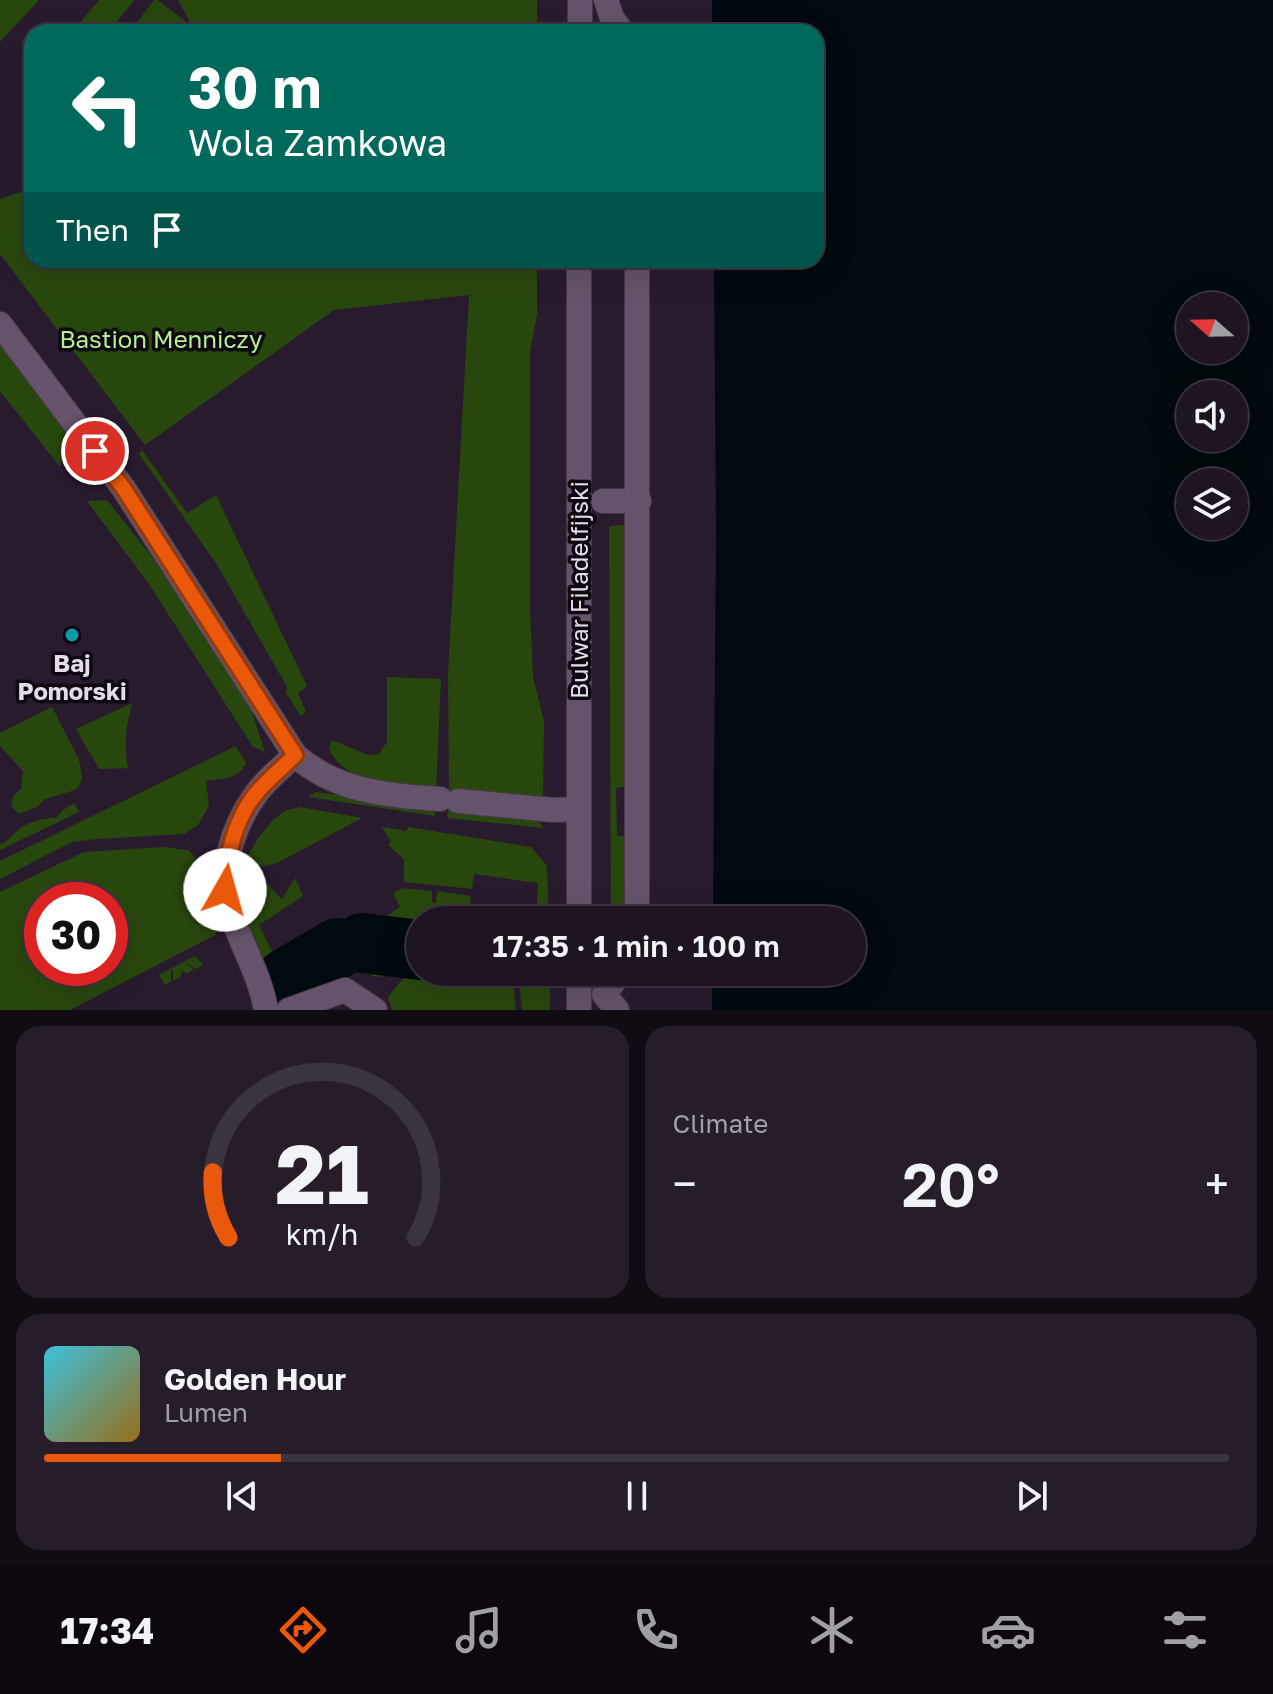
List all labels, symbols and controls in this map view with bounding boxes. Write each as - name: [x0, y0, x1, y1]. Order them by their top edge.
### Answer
- text: 30 m: [188, 53, 322, 120]
- icon: left: [56, 56, 160, 160]
- text: Wola Zamkowa: [188, 121, 447, 164]
- icon: arrive: [145, 208, 189, 252]
- text: Then: [56, 212, 129, 248]
- north arrow: [1176, 292, 1248, 364]
- map controls: [1176, 292, 1248, 540]
- park label: Bastion Menniczy: [59, 324, 263, 353]
- button: sound: [1176, 380, 1248, 452]
- pin: [61, 417, 129, 485]
- icon: arrive: [73, 429, 117, 473]
- button: layers: [1176, 468, 1248, 540]
- street label: Bulwar Filadelfijski: [564, 481, 593, 699]
- marker: Baj Pomorski: [63, 626, 81, 644]
- place label: Baj Pomorski: [18, 648, 126, 705]
- position arrow: [183, 848, 267, 932]
- speed limit sign: 30: [24, 882, 128, 986]
- text: 17:35 · 1 min · 100 m: [492, 928, 780, 964]
- text: Climate: [673, 1108, 768, 1139]
- text: 21: [275, 1122, 369, 1222]
- text: 20°: [902, 1148, 1000, 1220]
- text: −: [673, 1157, 697, 1210]
- text: +: [1205, 1157, 1229, 1210]
- text: km/h: [286, 1217, 359, 1251]
- text: Golden Hour: [164, 1361, 346, 1397]
- text: Lumen: [164, 1397, 248, 1428]
- icon: previous: [220, 1474, 264, 1518]
- icon: pause: [615, 1474, 659, 1518]
- icon: next: [1010, 1474, 1054, 1518]
- icon: directions: [275, 1602, 331, 1658]
- icon: music: [451, 1602, 507, 1658]
- icon: phone: [628, 1602, 684, 1658]
- icon: climate: [804, 1602, 860, 1658]
- icon: car: [980, 1602, 1036, 1658]
- icon: filters: [1157, 1602, 1213, 1658]
- text: 17:34: [60, 1609, 154, 1652]

